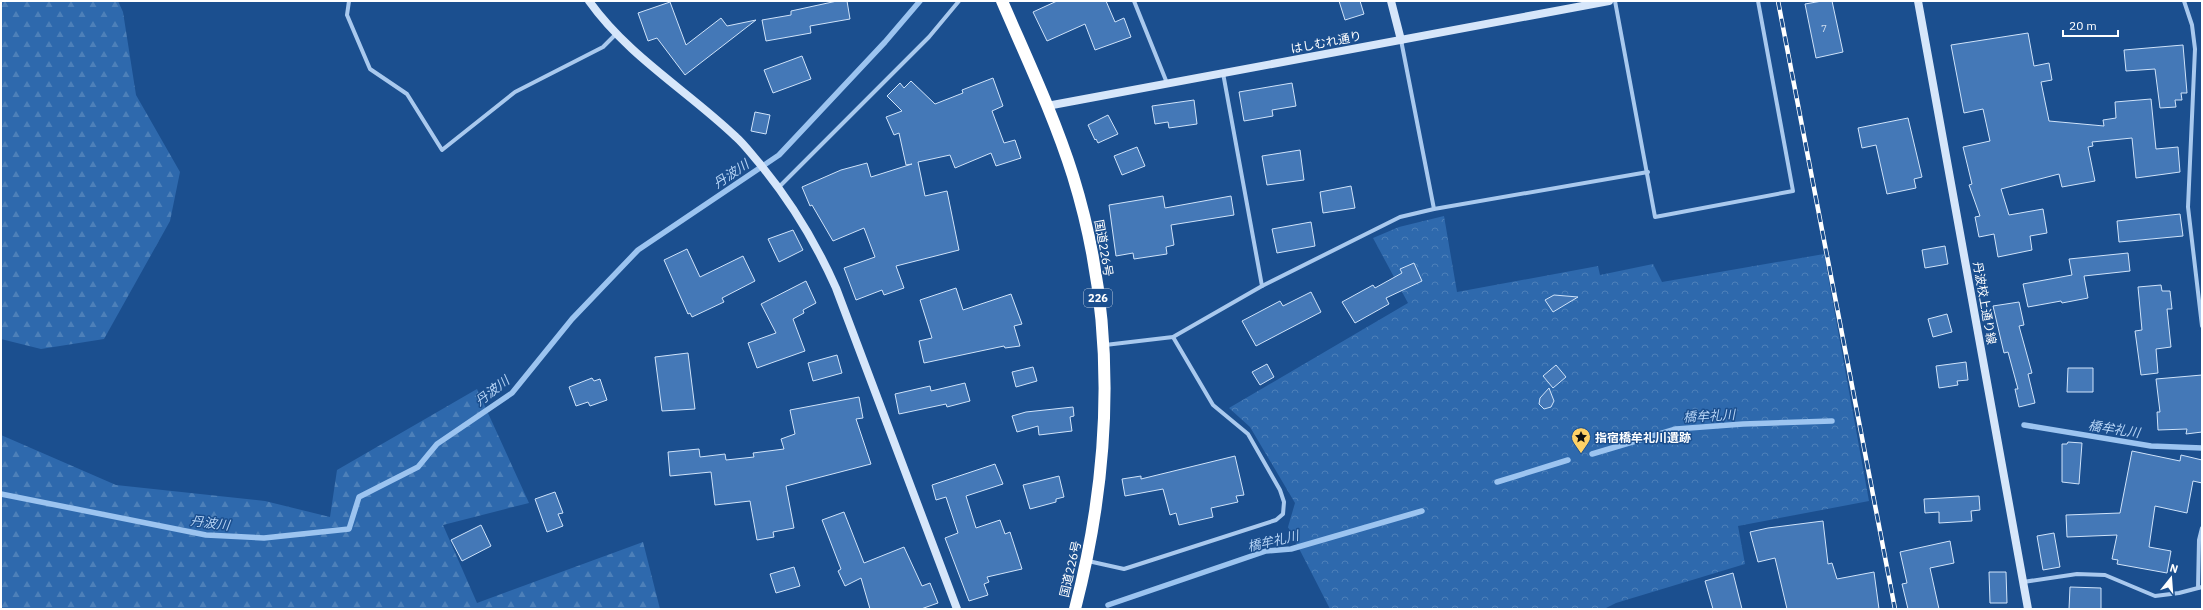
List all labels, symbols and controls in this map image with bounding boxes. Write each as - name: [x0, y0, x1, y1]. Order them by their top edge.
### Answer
- scale bar: [2063, 12, 2118, 38]
- text: 20 m: [2069, 18, 2097, 33]
- house number: 7: [1821, 22, 1827, 35]
- street label: はしむれ通り: [1289, 28, 1363, 56]
- water label: 丹波川: [710, 155, 754, 192]
- street label: 国道226号: [1092, 218, 1116, 278]
- street label: 丹波校上通り線: [1970, 260, 2000, 346]
- road number: 226: [1084, 289, 1112, 307]
- water label: 丹波川: [471, 371, 514, 410]
- water label: 橋牟礼川: [1683, 406, 1737, 426]
- water label: 橋牟礼川: [2087, 417, 2143, 442]
- place icon: 指宿橋牟礼川遺跡: [1570, 426, 1592, 454]
- place label: 指宿橋牟礼川遺跡: [1595, 430, 1691, 445]
- water label: 丹波川: [190, 512, 232, 534]
- water label: 橋牟礼川: [1246, 526, 1302, 555]
- street label: 国道226号: [1056, 539, 1084, 599]
- north arrow: [2151, 558, 2191, 598]
- text: N: [2168, 561, 2180, 576]

